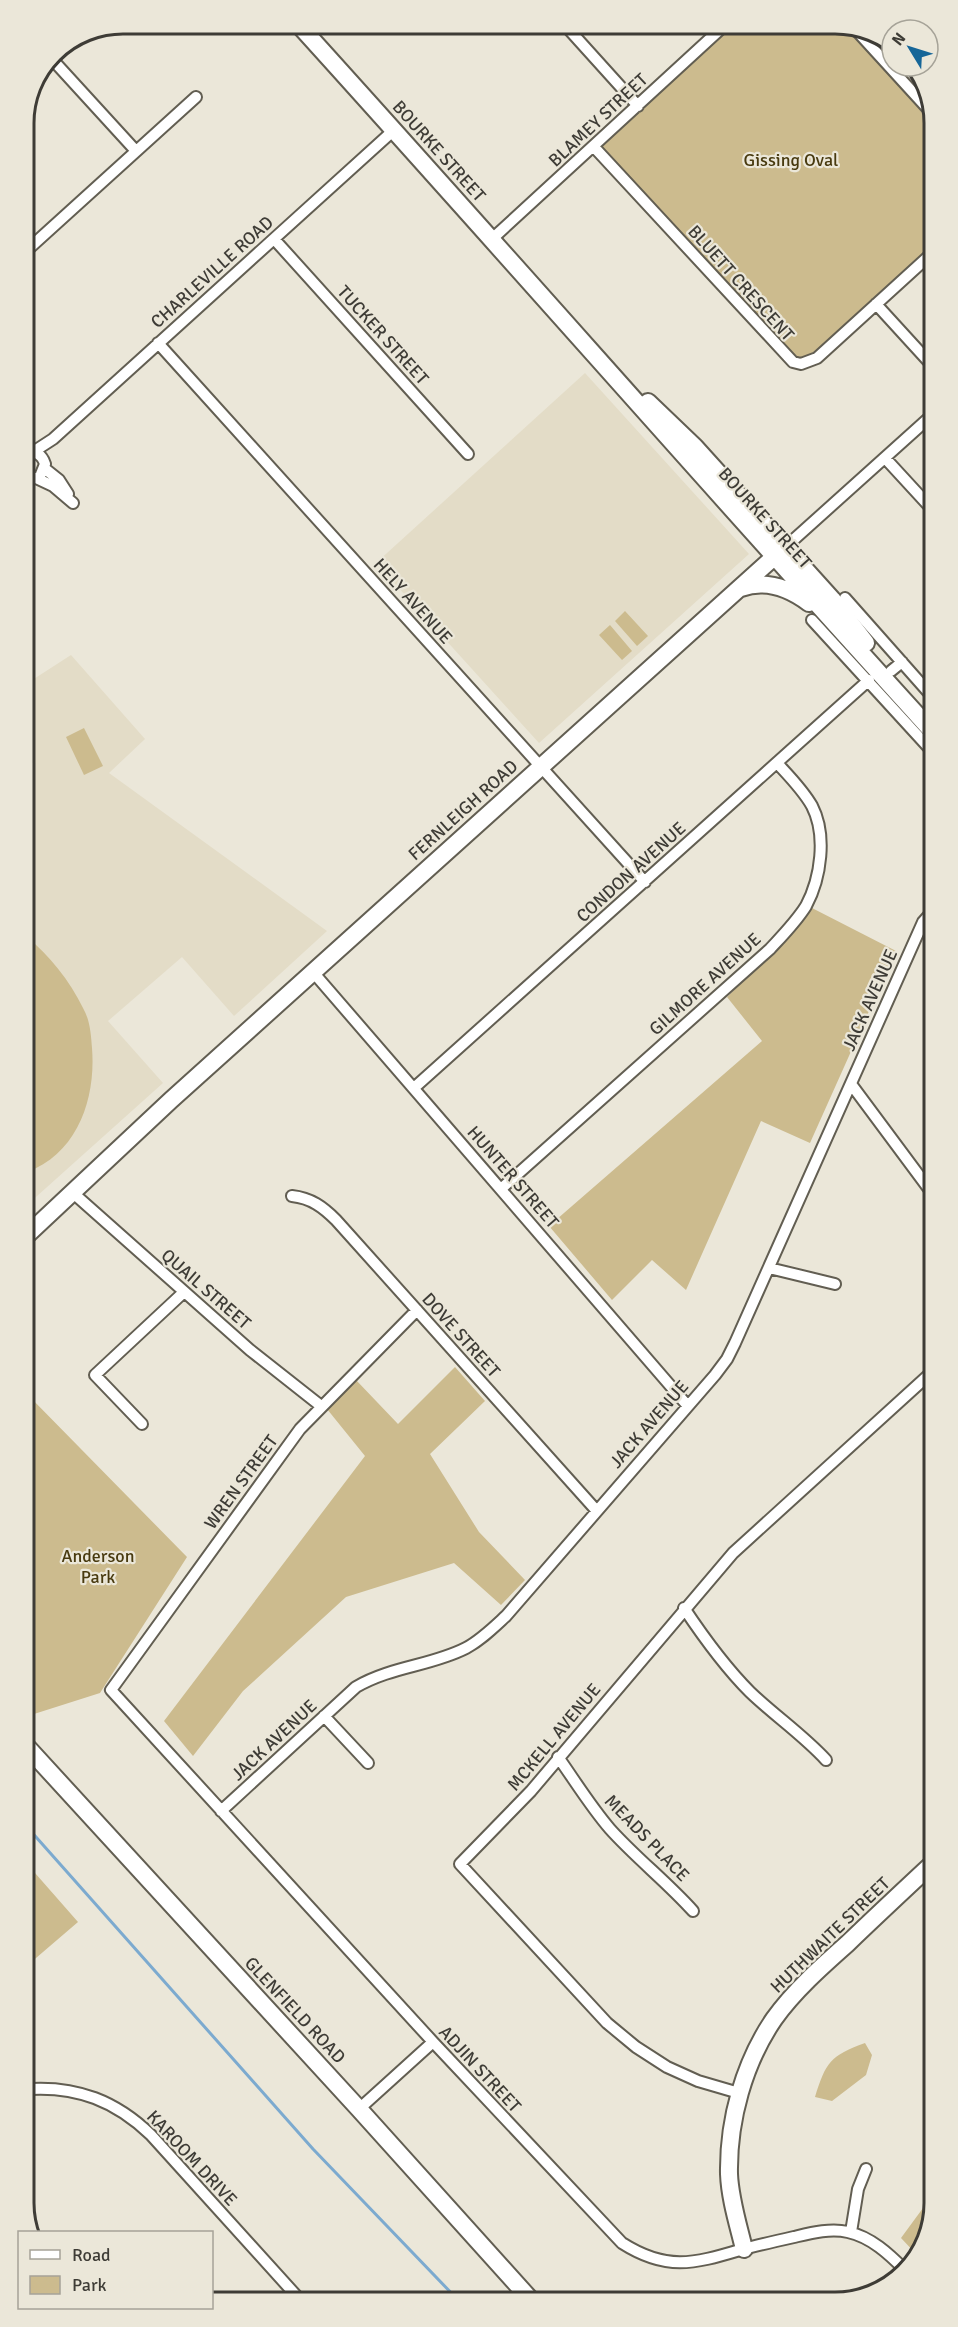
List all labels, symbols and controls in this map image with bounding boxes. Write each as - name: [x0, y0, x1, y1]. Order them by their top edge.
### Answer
- north arrow: [880, 18, 940, 78]
- text: N: [888, 29, 910, 50]
- street label: BLAMEY STREET: [544, 68, 652, 171]
- street label: BOURKE STREET: [388, 96, 490, 206]
- park label: Gissing Oval: [744, 149, 838, 171]
- street label: CHARLEVILLE ROAD: [146, 211, 278, 333]
- street label: BLUETT CRESCENT: [683, 221, 799, 346]
- street label: TUCKER STREET: [333, 281, 433, 389]
- street label: BOURKE STREET: [714, 463, 816, 573]
- street label: HELY AVENUE: [369, 554, 457, 648]
- street label: FERNLEIGH ROAD: [404, 755, 522, 865]
- street label: CONDON AVENUE: [572, 817, 690, 927]
- street label: GILMORE AVENUE: [645, 928, 765, 1040]
- street label: JACK AVENUE: [838, 946, 902, 1054]
- street label: HUNTER STREET: [462, 1121, 564, 1233]
- street label: QUAIL STREET: [157, 1244, 255, 1334]
- street label: DOVE STREET: [417, 1288, 505, 1382]
- street label: JACK AVENUE: [605, 1376, 693, 1472]
- street label: WREN STREET: [200, 1431, 283, 1533]
- park label: Anderson Park: [61, 1545, 135, 1588]
- street label: MCKELL AVENUE: [503, 1679, 605, 1795]
- street label: JACK AVENUE: [227, 1695, 321, 1785]
- street label: MEADS PLACE: [600, 1790, 694, 1886]
- street label: HUTHWAITE STREET: [766, 1872, 894, 1998]
- street label: GLENFIELD ROAD: [240, 1952, 350, 2068]
- street label: ADJIN STREET: [434, 2021, 526, 2117]
- street label: KAROOM DRIVE: [142, 2106, 242, 2210]
- legend: [18, 2231, 213, 2309]
- text: Road: [72, 2244, 111, 2266]
- text: Park: [72, 2274, 107, 2296]

